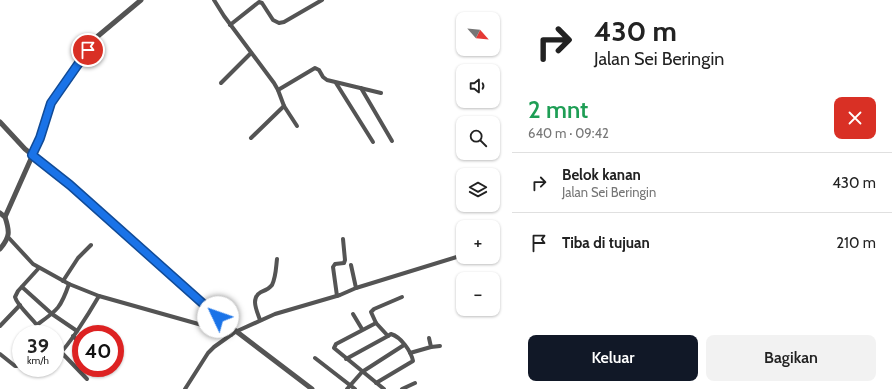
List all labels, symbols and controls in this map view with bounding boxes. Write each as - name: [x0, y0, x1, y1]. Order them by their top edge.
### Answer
- north arrow: [456, 12, 500, 56]
- map controls: [456, 12, 500, 316]
- text: 430 m: [594, 14, 677, 48]
- icon: right: [528, 16, 580, 68]
- pin: [71, 33, 105, 67]
- icon: arrive: [77, 39, 99, 61]
- text: Jalan Sei Beringin: [594, 48, 724, 70]
- button: sound: [456, 64, 500, 108]
- text: 2 mnt: [528, 95, 588, 124]
- button: close: [834, 97, 876, 139]
- button: search: [456, 116, 500, 160]
- text: 640 m · 09:42: [528, 125, 609, 141]
- text: Belok kanan: [562, 166, 641, 184]
- button: layers: [456, 168, 500, 212]
- icon: right: [528, 172, 550, 194]
- text: 430 m: [832, 174, 876, 192]
- text: Jalan Sei Beringin: [562, 184, 656, 200]
- button: +: [456, 220, 500, 264]
- icon: arrive: [528, 232, 550, 254]
- text: Tiba di tujuan: [562, 234, 650, 252]
- text: 210 m: [836, 234, 876, 252]
- button: −: [456, 272, 500, 316]
- position arrow: [197, 296, 239, 338]
- speed limit sign: 40: [72, 325, 124, 377]
- text: 39: [27, 334, 49, 358]
- button: Keluar: [528, 335, 698, 381]
- button: Bagikan: [706, 335, 876, 381]
- text: km/h: [27, 354, 49, 367]

